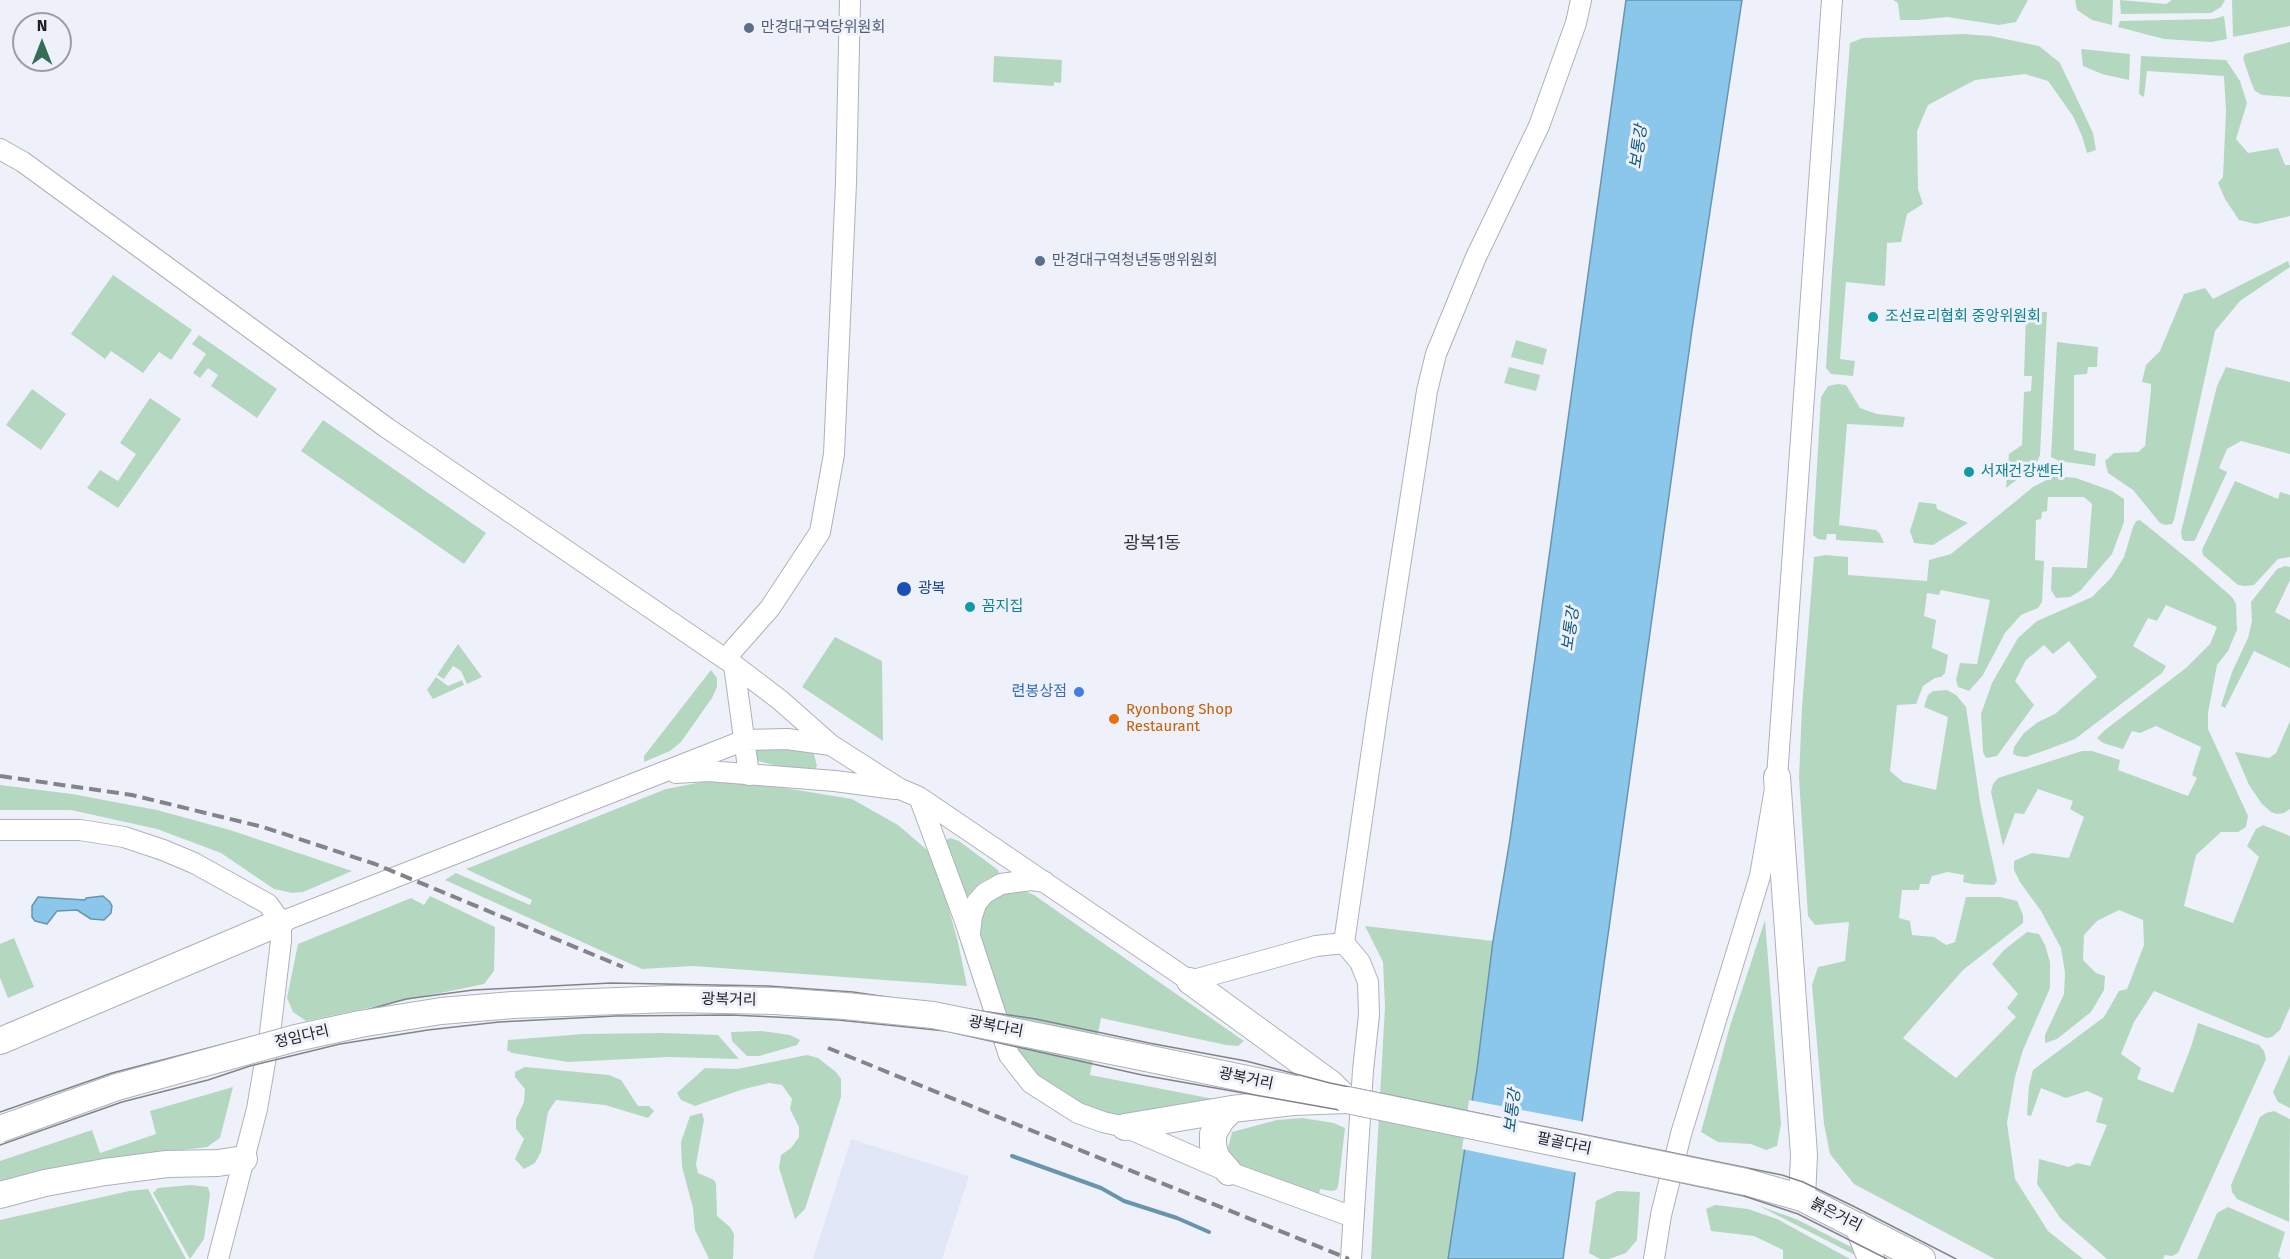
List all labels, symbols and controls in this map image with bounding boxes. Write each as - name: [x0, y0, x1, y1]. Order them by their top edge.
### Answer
- north arrow: [12, 12, 72, 72]
- text: N: [37, 16, 47, 35]
- place label: 만경대구역당위원회: [761, 19, 885, 37]
- marker: 만경대구역당위원회: [742, 21, 756, 35]
- water label: 보통강: [1626, 124, 1652, 170]
- place label: 만경대구역청년동맹위원회: [1052, 252, 1218, 270]
- marker: 만경대구역청년동맹위원회: [1033, 254, 1047, 268]
- place label: 조선료리협회 중앙위원회: [1885, 308, 2041, 326]
- marker: 조선료리협회 중앙위원회: [1866, 310, 1880, 324]
- place label: 서재건강쎈터: [1981, 463, 2064, 481]
- marker: 서재건강쎈터: [1962, 465, 1976, 479]
- district label: 광복1동: [1123, 533, 1181, 555]
- marker: 광복: [895, 580, 913, 598]
- place label: 광복: [918, 580, 946, 598]
- place label: 꼼지집: [982, 598, 1023, 616]
- marker: 꼼지집: [963, 600, 977, 614]
- water label: 보통강: [1558, 606, 1584, 652]
- place label: 련봉상점: [1012, 683, 1067, 701]
- marker: 련봉상점: [1072, 685, 1086, 699]
- place label: Ryonbong Shop Restaurant: [1126, 701, 1233, 736]
- marker: Ryonbong Shop Restaurant: [1107, 712, 1121, 726]
- street label: 광복거리: [701, 991, 757, 1009]
- street label: 광복다리: [967, 1013, 1025, 1041]
- street label: 정임다리: [273, 1022, 331, 1052]
- street label: 광복거리: [1217, 1064, 1275, 1094]
- water label: 보통강: [1501, 1088, 1525, 1134]
- street label: 팔골다리: [1535, 1129, 1593, 1159]
- street label: 붉은거리: [1807, 1194, 1865, 1236]

